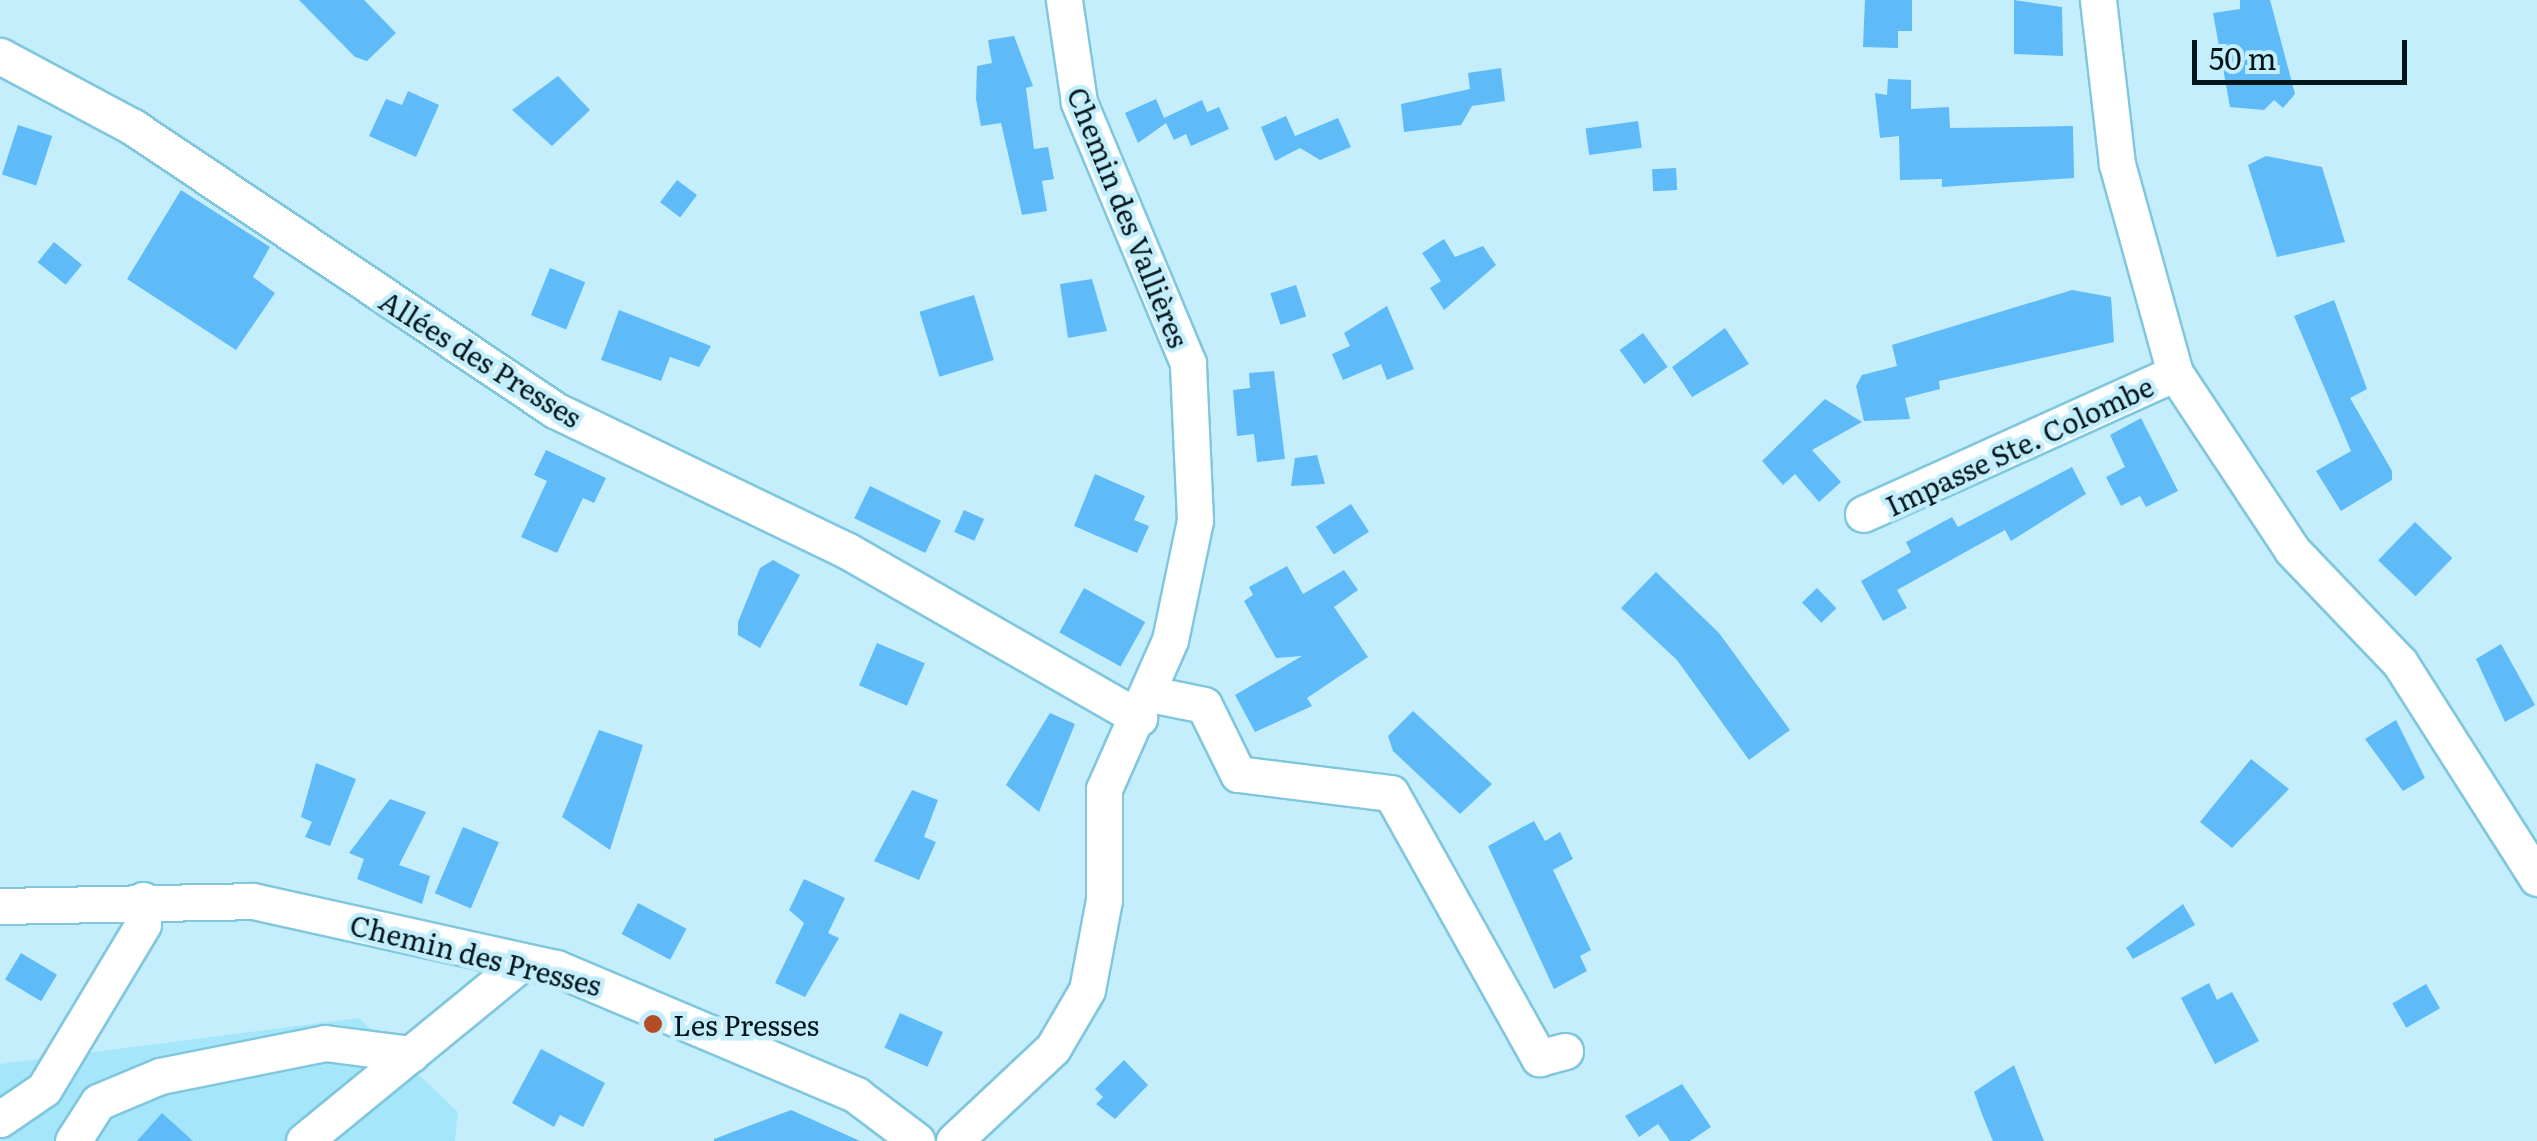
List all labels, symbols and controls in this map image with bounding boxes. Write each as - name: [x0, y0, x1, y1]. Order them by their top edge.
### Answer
- scale bar: [2197, 20, 2412, 82]
- text: 50 m: [2209, 35, 2277, 79]
- street label: Chemin des Vallières: [1061, 82, 1197, 352]
- street label: Allées des Presses: [374, 282, 588, 434]
- street label: Impasse Ste. Colombe: [1880, 368, 2158, 522]
- street label: Chemin des Presses: [347, 907, 605, 1001]
- place label: Les Presses: [673, 1007, 819, 1041]
- marker: Les Presses: [642, 1013, 664, 1035]

